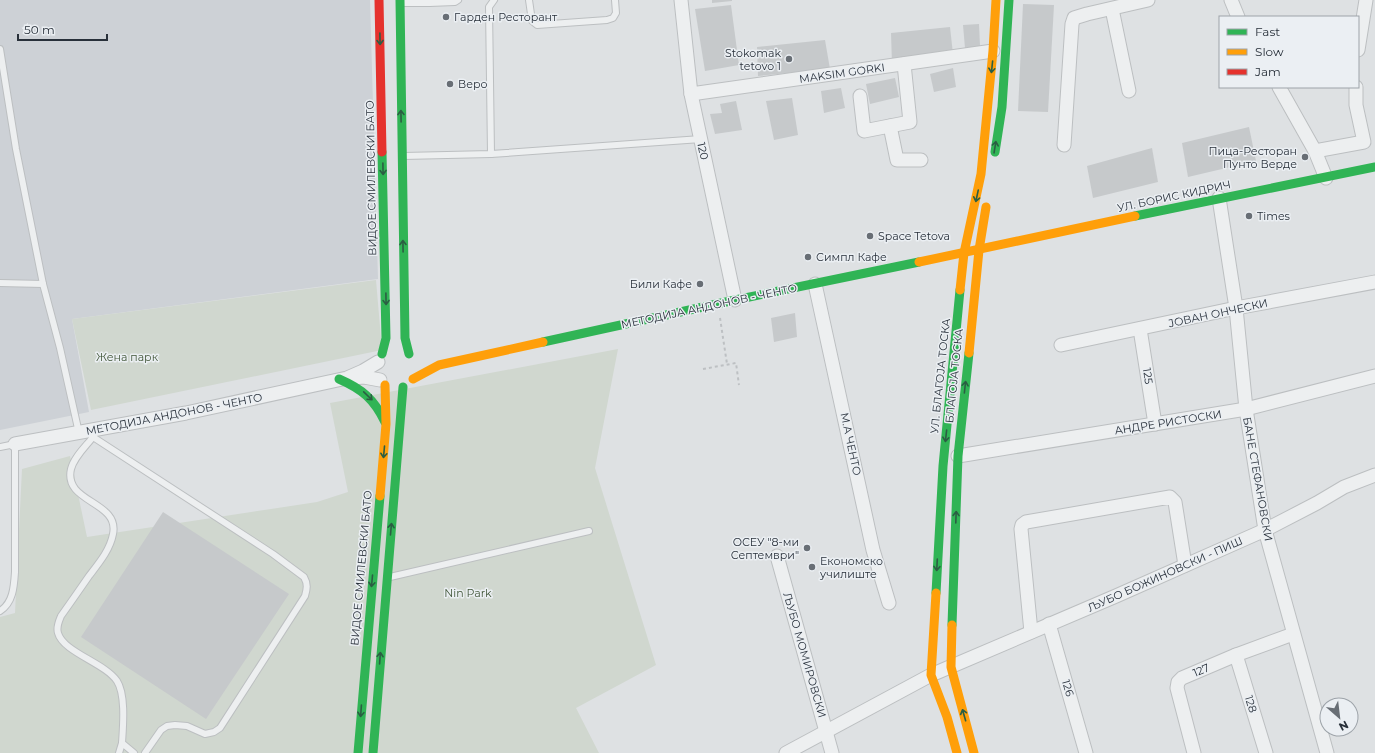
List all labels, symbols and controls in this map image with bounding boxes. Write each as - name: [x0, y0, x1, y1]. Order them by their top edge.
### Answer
- place label: Гарден Ресторант: [454, 10, 558, 24]
- marker: Гарден Ресторант: [441, 12, 451, 22]
- scale bar: [18, 16, 107, 42]
- legend: [1219, 16, 1359, 88]
- text: 50 m: [24, 22, 55, 37]
- text: Fast: [1255, 24, 1280, 39]
- one-way arrow: [376, 32, 384, 45]
- text: Slow: [1255, 44, 1284, 59]
- place label: Stokomak tetovo 1: [725, 46, 781, 73]
- marker: Stokomak tetovo 1: [784, 54, 794, 64]
- street label: MAKSIM GORKI: [798, 60, 886, 86]
- one-way arrow: [988, 60, 995, 73]
- text: Jam: [1254, 64, 1281, 79]
- place label: Веро: [458, 77, 488, 91]
- marker: Веро: [445, 79, 455, 89]
- street label: ВИДОЕ СМИЛЕВСКИ БАТО: [363, 100, 379, 256]
- one-way arrow: [397, 110, 405, 123]
- street label: 120: [694, 141, 712, 161]
- one-way arrow: [991, 141, 999, 154]
- place label: Пица-Ресторан Пунто Верде: [1208, 144, 1297, 171]
- marker: Пица-Ресторан Пунто Верде: [1300, 152, 1310, 162]
- one-way arrow: [379, 162, 387, 175]
- street label: УЛ. БОРИС КИДРИЧ: [1116, 177, 1232, 215]
- one-way arrow: [972, 189, 980, 202]
- place label: Times: [1257, 209, 1291, 223]
- marker: Times: [1244, 211, 1254, 221]
- place label: Space Tetova: [878, 229, 950, 243]
- marker: Space Tetova: [865, 231, 875, 241]
- one-way arrow: [399, 240, 407, 253]
- place label: Симпл Кафе: [816, 250, 887, 264]
- marker: Симпл Кафе: [803, 252, 813, 262]
- place label: Били Кафе: [630, 277, 692, 291]
- marker: Били Кафе: [695, 279, 705, 289]
- street label: МЕТОДИЈА АНДОНОВ - ЧЕНТО: [620, 280, 798, 332]
- one-way arrow: [382, 292, 390, 305]
- street label: ЈОВАН ОНЧЕСКИ: [1167, 296, 1269, 330]
- street label: УЛ. БЛАГОЈА ТОСКА: [927, 318, 953, 434]
- street label: БЛАГОЈА ТОСКА: [942, 328, 966, 424]
- park label: Жена парк: [96, 350, 159, 364]
- street label: 125: [1140, 367, 1156, 385]
- one-way arrow: [961, 381, 969, 394]
- street label: МЕТОДИЈА АНДОНОВ - ЧЕНТО: [85, 390, 263, 438]
- one-way arrow: [363, 391, 373, 401]
- street label: АНДРЕ РИСТОСКИ: [1113, 407, 1223, 437]
- street label: М.А ЧЕНТО: [837, 411, 865, 477]
- street label: БАНЕ СТЕФАНОВСКИ: [1240, 416, 1276, 542]
- one-way arrow: [942, 429, 950, 442]
- one-way arrow: [380, 445, 387, 458]
- street label: ВИДОЕ СМИЛЕВСКИ БАТО: [347, 490, 375, 646]
- one-way arrow: [952, 511, 960, 524]
- one-way arrow: [388, 523, 395, 536]
- street label: ЉУБО БОЖИНОВСКИ - ПИШ: [1085, 533, 1245, 615]
- place label: ОСЕУ "8-ми Септември": [731, 535, 799, 562]
- marker: ОСЕУ "8-ми Септември": [802, 543, 812, 553]
- place label: Економско училиште: [819, 554, 883, 581]
- one-way arrow: [934, 558, 941, 571]
- marker: Економско училиште: [807, 562, 817, 572]
- one-way arrow: [368, 574, 376, 587]
- park label: Nin Park: [444, 586, 492, 600]
- street label: ЉУБО МОМИРОВСКИ: [780, 591, 830, 719]
- one-way arrow: [377, 652, 384, 665]
- street label: 127: [1191, 660, 1211, 680]
- street label: 126: [1059, 678, 1077, 698]
- street label: 128: [1242, 694, 1260, 714]
- north arrow: [1319, 697, 1359, 737]
- one-way arrow: [358, 704, 365, 717]
- one-way arrow: [960, 709, 967, 722]
- text: N: [1336, 718, 1351, 734]

